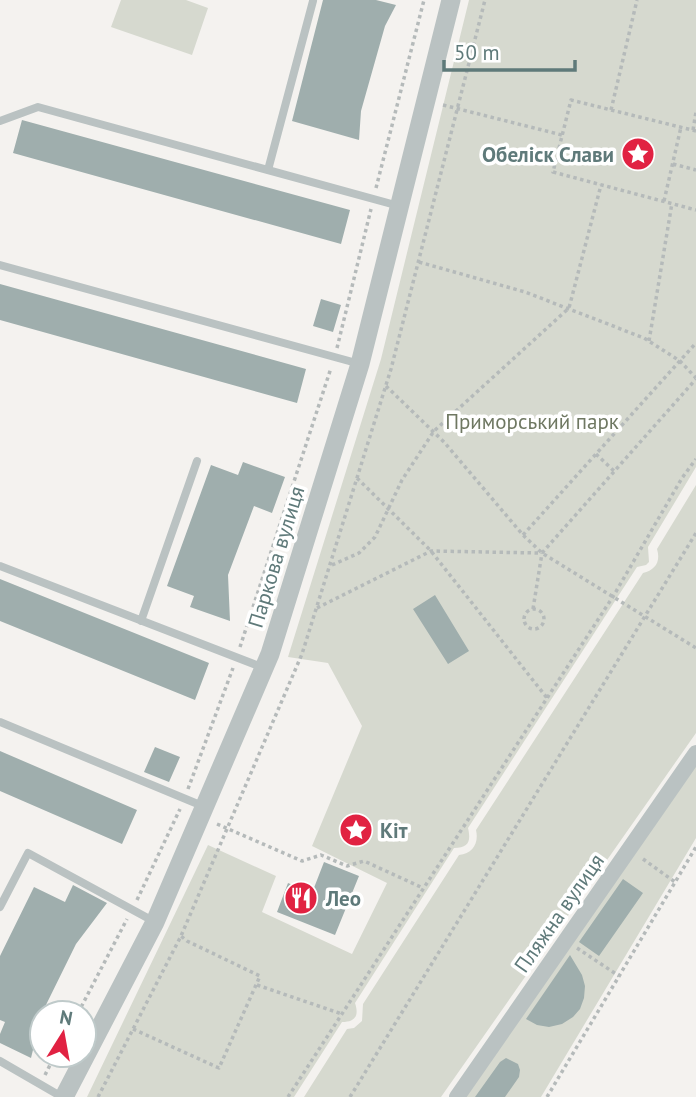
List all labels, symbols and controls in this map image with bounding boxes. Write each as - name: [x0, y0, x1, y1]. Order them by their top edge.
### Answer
- scale bar: [444, 28, 575, 72]
- text: 50 m: [454, 39, 500, 66]
- place icon: Обеліск Cлави: [619, 135, 657, 173]
- place label: Обеліск Cлави: [482, 141, 614, 168]
- park label: Приморський парк: [445, 408, 619, 435]
- street label: Паркова вулиця: [242, 483, 310, 631]
- place icon: Кіт: [337, 811, 375, 849]
- place label: Кіт: [380, 817, 408, 844]
- street label: Пляжна вулиця: [508, 848, 610, 978]
- restaurant icon: Лео: [282, 879, 320, 917]
- place label: Лео: [325, 885, 361, 912]
- north arrow: [28, 999, 98, 1069]
- text: N: [58, 1004, 75, 1030]

